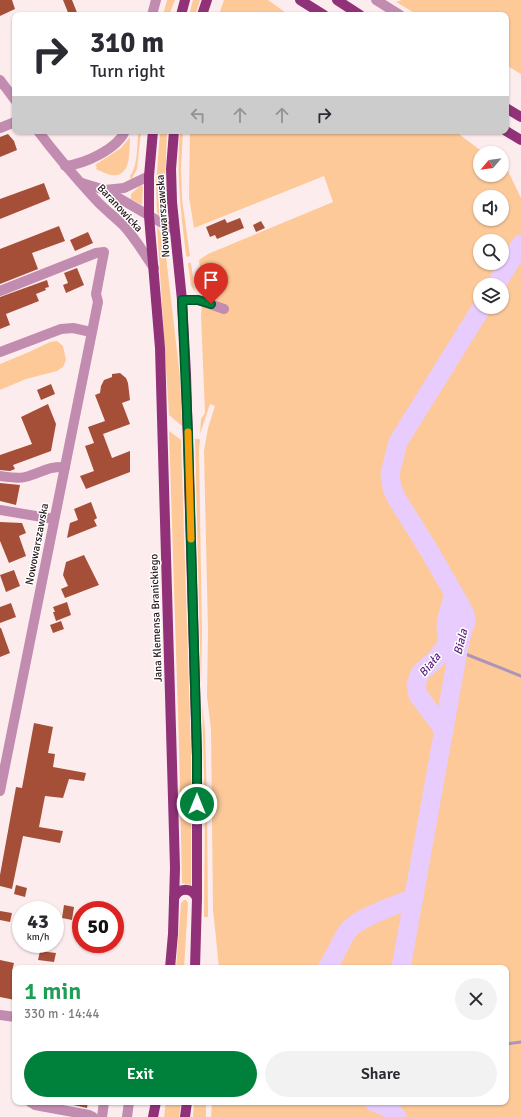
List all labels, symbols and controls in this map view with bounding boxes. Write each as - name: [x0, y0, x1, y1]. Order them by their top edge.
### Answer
- text: 310 m: [90, 26, 164, 60]
- icon: right: [24, 28, 76, 80]
- text: Turn right: [90, 60, 165, 82]
- icon: left: [187, 104, 209, 126]
- icon: ahead: [229, 104, 251, 126]
- icon: ahead: [271, 104, 293, 126]
- icon: right: [313, 104, 335, 126]
- north arrow: [473, 146, 509, 182]
- map controls: [473, 146, 509, 314]
- street label: Nowowarszawska: [154, 174, 172, 258]
- street label: Baranowicka: [95, 181, 146, 235]
- button: sound: [473, 190, 509, 226]
- button: search: [473, 234, 509, 270]
- pin: [194, 263, 228, 304]
- icon: arrive: [200, 269, 222, 291]
- button: layers: [473, 278, 509, 314]
- street label: Nowowarszawska: [23, 502, 51, 586]
- street label: Jana Klemensa Branickiego: [147, 553, 165, 682]
- water label: Biala: [451, 627, 472, 657]
- water label: Biała: [416, 649, 445, 680]
- position arrow: [176, 783, 218, 825]
- speed limit sign: 50: [72, 901, 124, 953]
- text: 43: [27, 909, 49, 934]
- text: km/h: [27, 931, 49, 943]
- text: 1 min: [24, 976, 81, 1006]
- button: close: [455, 978, 497, 1020]
- text: 330 m · 14:44: [24, 1006, 100, 1022]
- button: Exit: [24, 1051, 257, 1097]
- button: Share: [265, 1051, 497, 1097]

